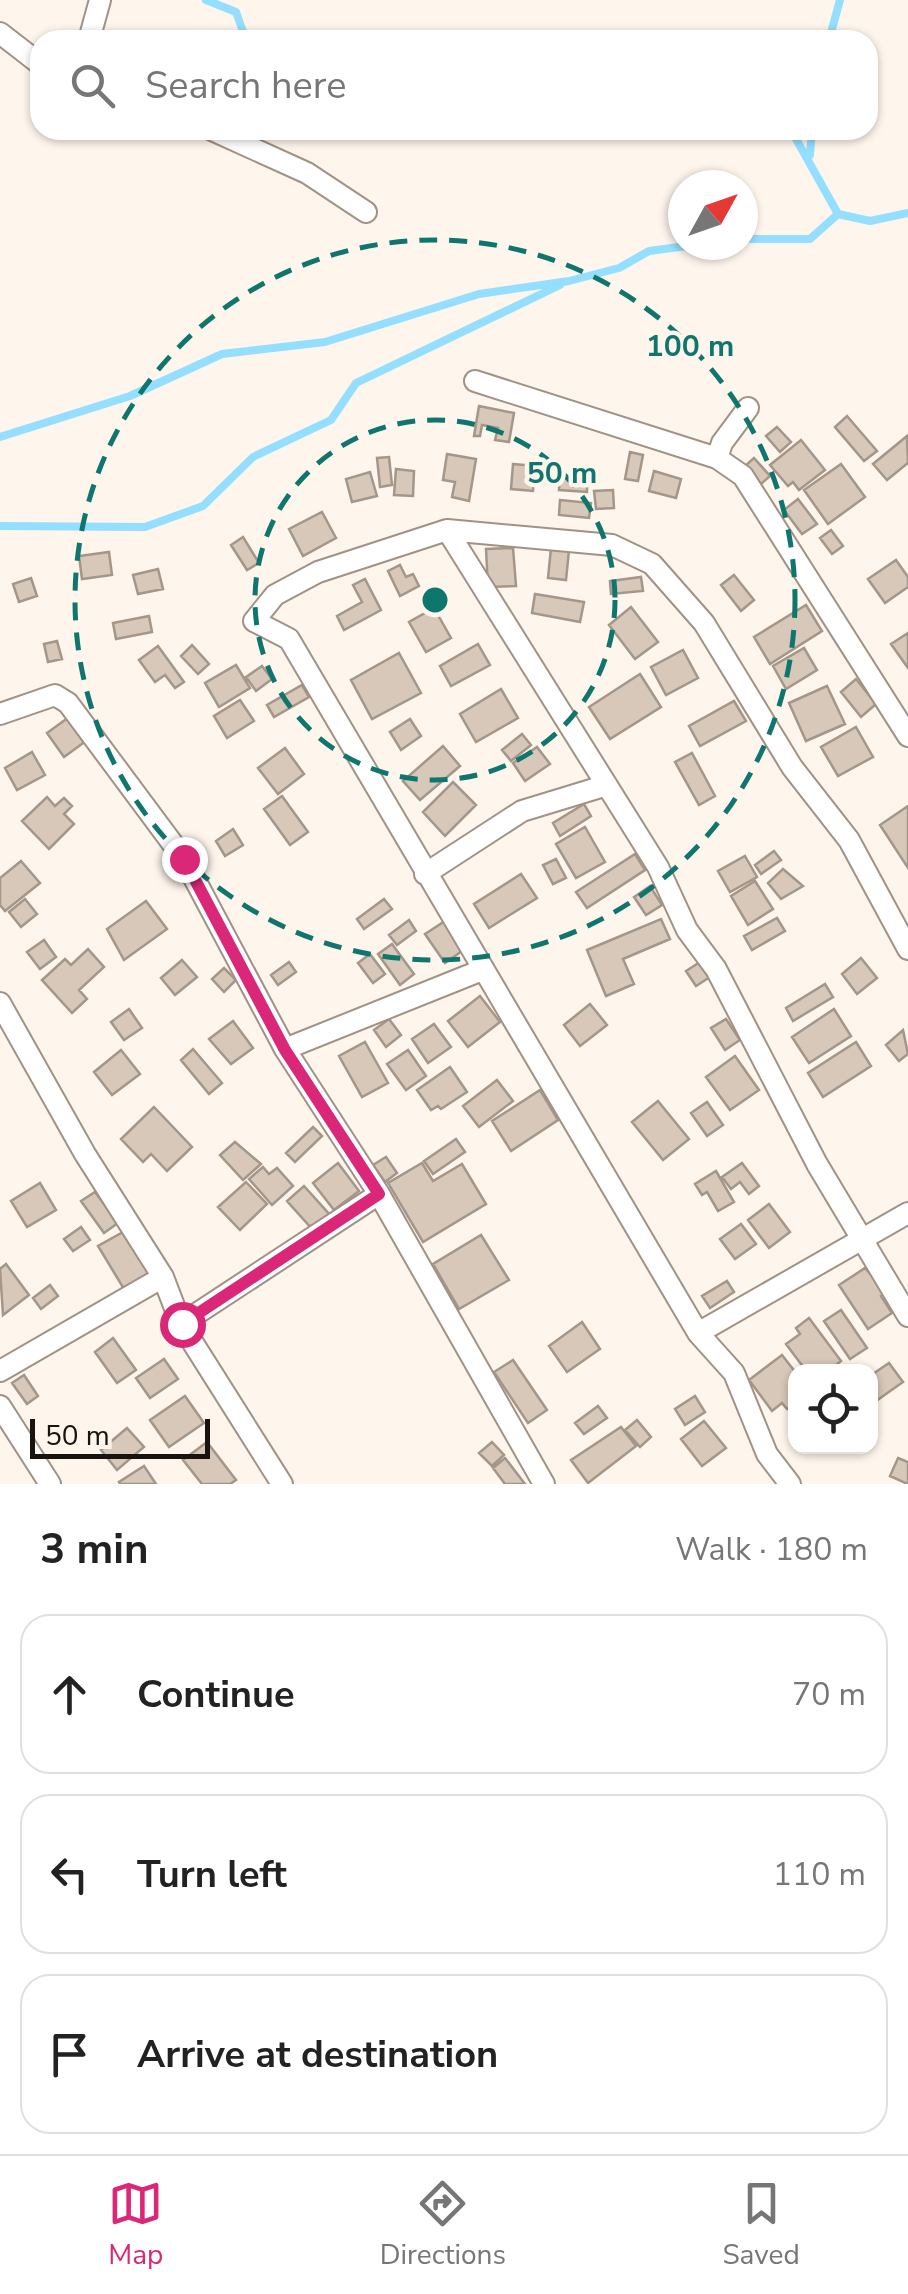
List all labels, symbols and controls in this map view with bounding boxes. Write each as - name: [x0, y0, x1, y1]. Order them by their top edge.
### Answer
- search box: [30, 30, 878, 140]
- icon: search: [65, 58, 120, 113]
- text: Search here: [145, 60, 346, 111]
- north arrow: [668, 170, 758, 260]
- text: 100 m: [646, 326, 734, 367]
- text: 50 m: [527, 453, 597, 494]
- centre of rings: [417, 582, 453, 618]
- route end: [162, 837, 208, 883]
- route start: [160, 1302, 206, 1348]
- map controls: [788, 1364, 878, 1454]
- button: locate: [788, 1364, 878, 1454]
- scale bar: [30, 1414, 210, 1458]
- text: 50 m: [45, 1417, 110, 1455]
- text: 3 min: [40, 1521, 149, 1578]
- text: Walk · 180 m: [675, 1528, 868, 1571]
- icon: ahead: [42, 1667, 97, 1722]
- text: Continue: [137, 1669, 295, 1720]
- text: 70 m: [792, 1673, 866, 1716]
- icon: left: [42, 1847, 97, 1902]
- text: Turn left: [137, 1849, 287, 1900]
- text: 110 m: [773, 1853, 866, 1896]
- icon: arrive: [42, 2027, 97, 2082]
- text: Arrive at destination: [137, 2029, 498, 2080]
- tab: Map: [108, 2176, 163, 2274]
- tab: Directions: [380, 2176, 506, 2274]
- tab: Saved: [722, 2176, 800, 2274]

